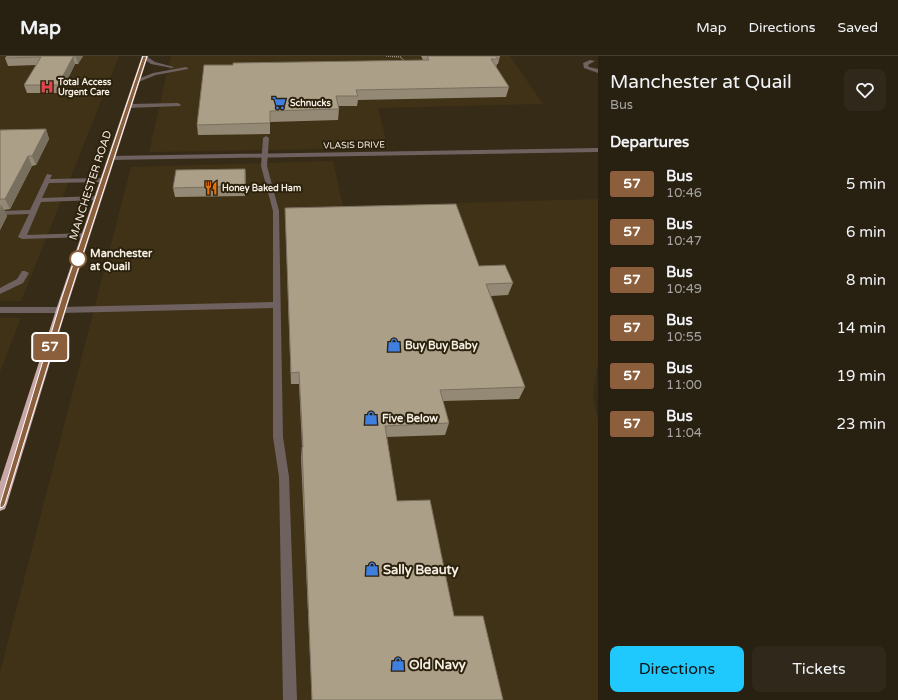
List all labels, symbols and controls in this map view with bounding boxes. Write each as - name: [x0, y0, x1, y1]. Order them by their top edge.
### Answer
- text: Map: [20, 17, 61, 39]
- text: Map: [696, 19, 727, 36]
- text: Directions: [749, 19, 816, 36]
- text: Saved: [838, 19, 878, 36]
- button: heart: [844, 69, 886, 111]
- text: Manchester at Quail: [610, 71, 792, 93]
- place label: Total Access Urgent Care: [57, 77, 112, 98]
- hospital icon: Total Access Urgent Care: [39, 79, 55, 95]
- supermarket icon: Schnucks: [271, 95, 287, 111]
- text: Bus: [610, 97, 633, 113]
- place label: Schnucks: [290, 98, 331, 109]
- street label: MANCHESTER ROAD: [67, 129, 114, 242]
- text: Departures: [610, 133, 689, 151]
- street label: VLASIS DRIVE: [323, 139, 385, 152]
- text: Bus: [666, 167, 693, 185]
- text: 57: [623, 175, 641, 192]
- text: 5 min: [846, 175, 886, 193]
- restaurant icon: Honey Baked Ham: [203, 180, 219, 196]
- place label: Honey Baked Ham: [222, 183, 301, 194]
- text: 10:46: [666, 185, 702, 201]
- text: Bus: [666, 215, 693, 233]
- text: 57: [623, 223, 641, 240]
- text: 6 min: [846, 223, 886, 241]
- text: 10:47: [666, 233, 702, 249]
- place label: Manchester at Quail: [90, 247, 153, 273]
- marker: Manchester at Quail: [69, 250, 87, 268]
- text: Bus: [666, 263, 693, 281]
- text: 57: [623, 271, 641, 288]
- text: 8 min: [846, 271, 886, 289]
- text: 10:49: [666, 281, 702, 297]
- text: Bus: [666, 311, 693, 329]
- text: 57: [623, 319, 641, 336]
- text: 14 min: [837, 319, 886, 337]
- text: 10:55: [666, 329, 702, 345]
- line badge: 57: [32, 334, 68, 360]
- shop icon: Buy Buy Baby: [386, 337, 402, 353]
- text: 57: [41, 338, 59, 355]
- place label: Buy Buy Baby: [405, 339, 478, 353]
- text: Bus: [666, 359, 693, 377]
- text: 57: [623, 367, 641, 384]
- text: 19 min: [837, 367, 886, 385]
- text: 11:00: [666, 377, 702, 393]
- text: Bus: [666, 407, 693, 425]
- shop icon: Five Below: [363, 410, 379, 426]
- place label: Five Below: [382, 412, 438, 425]
- text: 57: [623, 415, 641, 432]
- text: 23 min: [837, 415, 886, 433]
- text: 11:04: [666, 425, 702, 441]
- shop icon: Sally Beauty: [364, 561, 380, 577]
- place label: Sally Beauty: [383, 562, 459, 578]
- button: Directions: [610, 646, 744, 692]
- button: Tickets: [752, 646, 886, 692]
- shop icon: Old Navy: [390, 656, 406, 672]
- place label: Old Navy: [409, 657, 466, 673]

